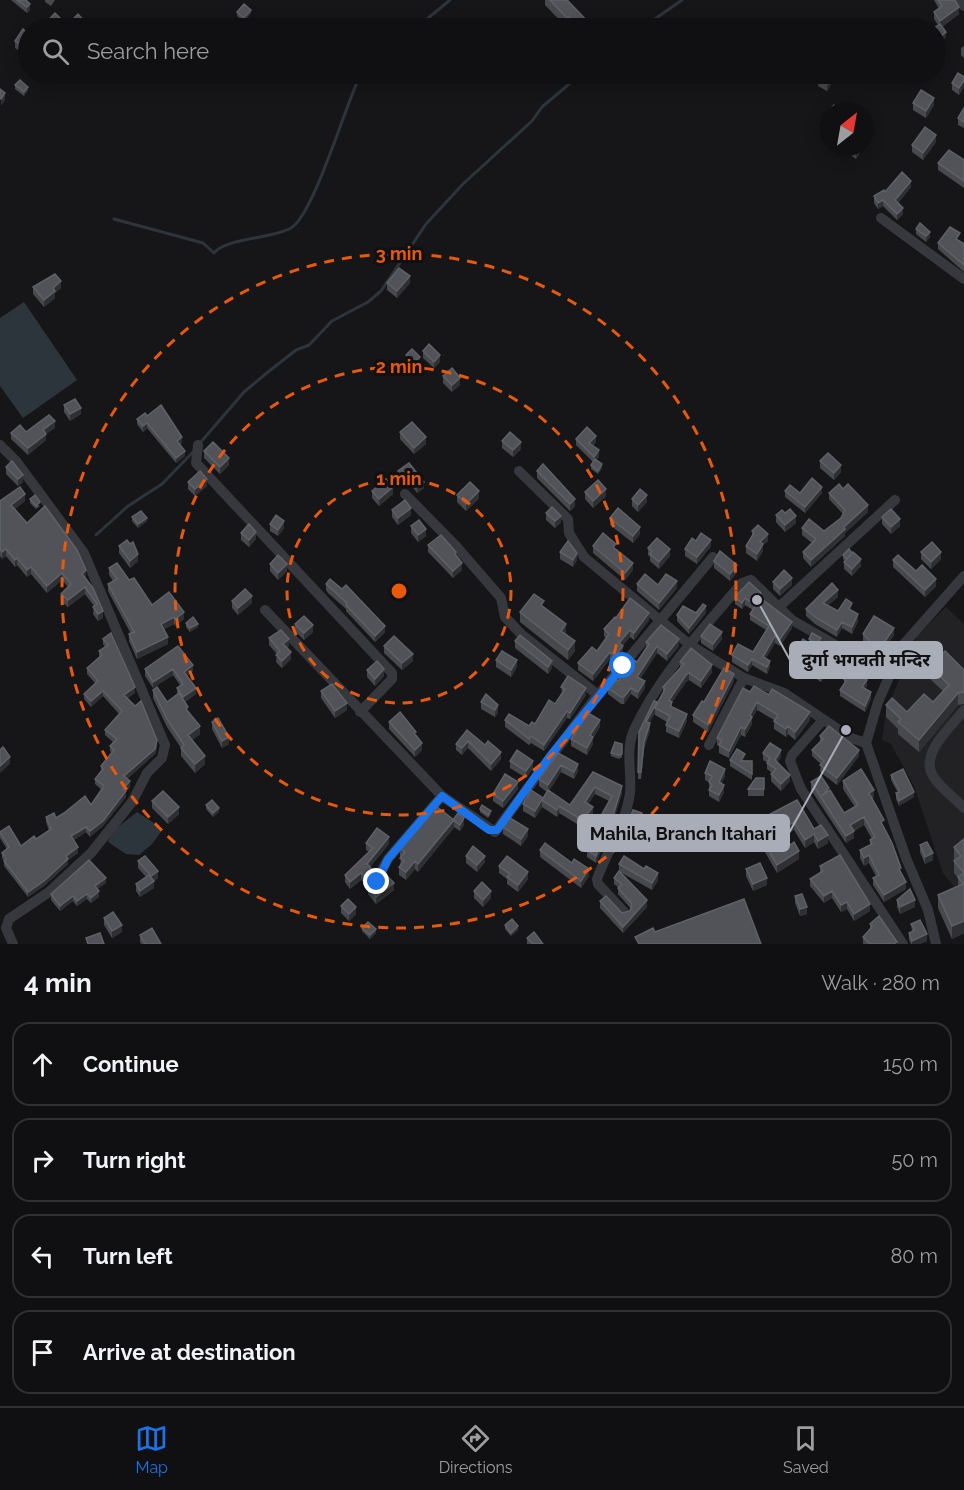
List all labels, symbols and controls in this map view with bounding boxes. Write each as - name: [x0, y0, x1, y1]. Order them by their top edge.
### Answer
- search box: [18, 18, 946, 84]
- icon: search: [39, 35, 72, 68]
- text: Search here: [87, 38, 209, 64]
- north arrow: [820, 102, 874, 156]
- text: 3 min: [376, 243, 422, 264]
- text: 2 min: [376, 356, 422, 377]
- text: 1 min: [376, 468, 422, 489]
- centre of rings: [389, 581, 409, 601]
- callout: दुर्गा भगवती मन्दिर: [790, 642, 942, 678]
- text: दुर्गा भगवती मन्दिर: [802, 649, 931, 672]
- route start: [609, 652, 635, 678]
- callout: Mahila, Branch Itahari: [578, 815, 789, 851]
- text: Mahila, Branch Itahari: [590, 823, 776, 844]
- route end: [363, 868, 389, 894]
- text: 4 min: [24, 968, 92, 998]
- text: Walk · 280 m: [821, 971, 940, 995]
- icon: ahead: [26, 1048, 59, 1081]
- text: Continue: [83, 1051, 179, 1077]
- text: 150 m: [883, 1052, 938, 1076]
- icon: right: [26, 1144, 59, 1177]
- text: Turn right: [83, 1147, 186, 1173]
- text: 50 m: [891, 1148, 938, 1172]
- icon: left: [26, 1240, 59, 1273]
- text: Turn left: [83, 1243, 173, 1269]
- text: 80 m: [890, 1244, 938, 1268]
- icon: arrive: [26, 1336, 59, 1369]
- text: Arrive at destination: [83, 1339, 296, 1365]
- tab: Map: [135, 1422, 168, 1477]
- tab: Directions: [439, 1422, 513, 1477]
- tab: Saved: [783, 1422, 829, 1477]

